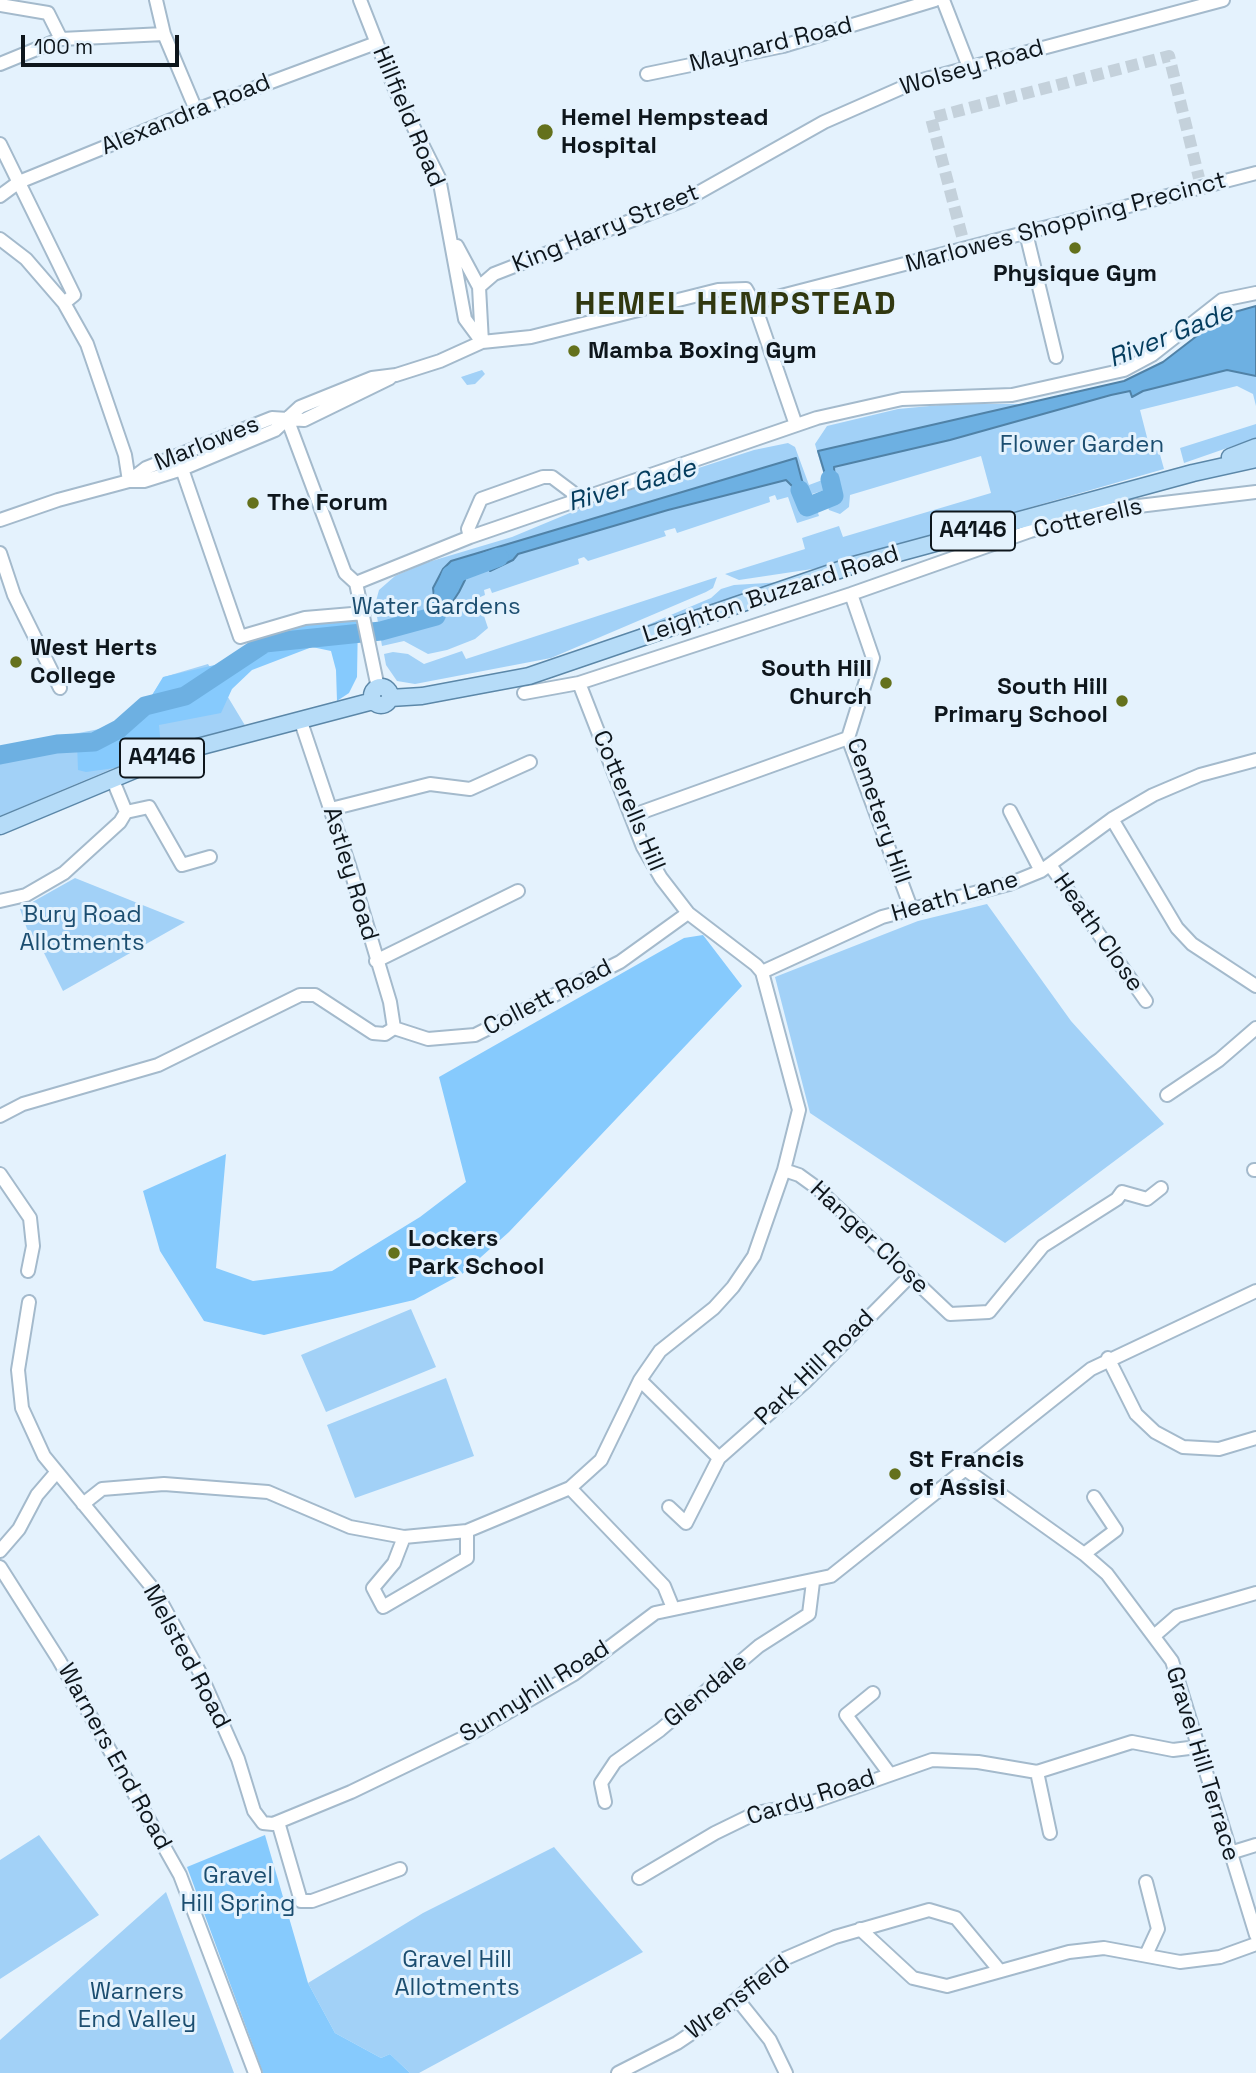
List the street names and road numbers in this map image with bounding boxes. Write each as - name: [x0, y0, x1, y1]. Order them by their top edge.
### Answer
- street label: Maynard Road: [687, 11, 855, 79]
- street label: Wolsey Road: [897, 34, 1047, 102]
- street label: Hillfield Road: [365, 42, 451, 192]
- street label: Alexandra Road: [97, 68, 275, 162]
- street label: Marlowes Shopping Precinct: [903, 166, 1229, 280]
- street label: King Harry Street: [509, 178, 703, 280]
- street label: Marlowes: [151, 410, 263, 478]
- street label: Cotterells: [1031, 493, 1145, 545]
- road number: A4146: [931, 512, 1015, 551]
- street label: Leighton Buzzard Road: [639, 540, 903, 650]
- street label: Cotterells Hill: [585, 726, 671, 876]
- street label: Cemetery Hill: [840, 734, 916, 888]
- road number: A4146: [120, 738, 204, 778]
- street label: Astley Road: [316, 804, 384, 944]
- street label: Heath Lane: [888, 865, 1022, 929]
- street label: Heath Close: [1047, 868, 1149, 998]
- street label: Collett Road: [479, 953, 617, 1043]
- street label: Hanger Close: [804, 1176, 934, 1300]
- street label: Park Hill Road: [749, 1304, 881, 1432]
- street label: Melsted Road: [136, 1580, 236, 1734]
- street label: Sunnyhill Road: [455, 1635, 615, 1749]
- street label: Glendale: [658, 1648, 754, 1734]
- street label: Warners End Road: [51, 1659, 177, 1855]
- street label: Gravel Hill Terrace: [1159, 1663, 1245, 1865]
- street label: Cardy Road: [743, 1764, 879, 1832]
- street label: Wrensfield: [680, 1950, 796, 2046]

